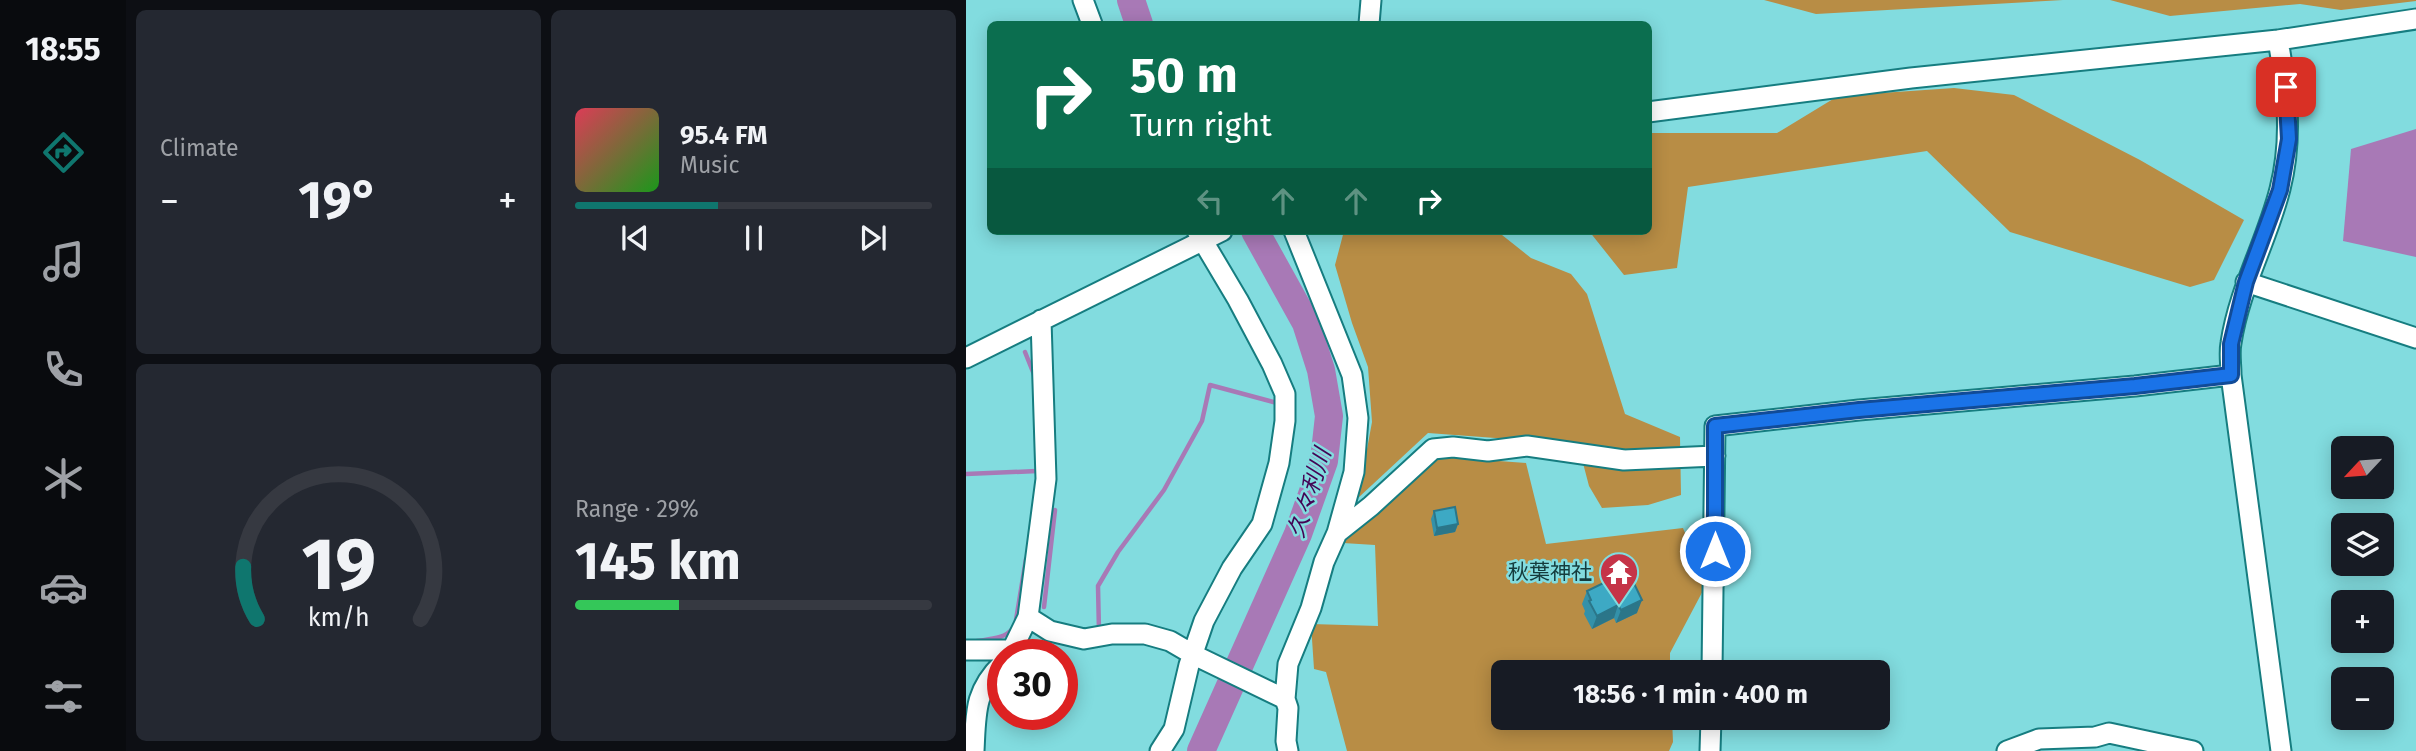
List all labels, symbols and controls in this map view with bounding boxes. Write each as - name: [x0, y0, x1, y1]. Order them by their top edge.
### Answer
- text: 18:55: [25, 30, 101, 68]
- text: 50 m: [1130, 46, 1238, 105]
- icon: right: [1015, 49, 1106, 140]
- pin: [2256, 57, 2316, 117]
- icon: arrive: [2267, 68, 2305, 106]
- text: Turn right: [1130, 106, 1272, 144]
- text: 95.4 FM: [680, 120, 767, 151]
- icon: directions: [39, 128, 88, 177]
- text: Climate: [160, 134, 239, 162]
- text: Music: [680, 151, 740, 179]
- text: 19°: [298, 169, 379, 232]
- text: −: [160, 178, 179, 224]
- text: +: [498, 178, 517, 224]
- icon: left: [1191, 182, 1229, 220]
- icon: ahead: [1264, 182, 1302, 220]
- icon: ahead: [1337, 182, 1375, 220]
- icon: right: [1410, 182, 1448, 220]
- icon: previous: [616, 219, 654, 257]
- icon: pause: [735, 219, 773, 257]
- icon: next: [854, 219, 892, 257]
- icon: music: [39, 237, 88, 286]
- icon: phone: [39, 345, 88, 394]
- north arrow: [2331, 436, 2394, 499]
- map controls: [2331, 436, 2394, 730]
- water label: 久々利川: [1281, 442, 1337, 541]
- icon: climate: [39, 454, 88, 503]
- text: Range · 29%: [575, 495, 699, 523]
- button: layers: [2331, 513, 2394, 576]
- position arrow: [1678, 514, 1752, 588]
- text: 19: [301, 521, 376, 608]
- text: 145 km: [575, 530, 741, 593]
- temple icon: 秋葉神社: [1598, 551, 1640, 606]
- place label: 秋葉神社: [1508, 559, 1592, 585]
- icon: car: [39, 563, 88, 612]
- button: +: [2331, 590, 2394, 653]
- text: km/h: [308, 602, 369, 632]
- speed limit sign: 30: [987, 639, 1078, 730]
- button: −: [2331, 667, 2394, 730]
- icon: filters: [39, 672, 88, 721]
- text: 18:56 · 1 min · 400 m: [1573, 679, 1808, 710]

